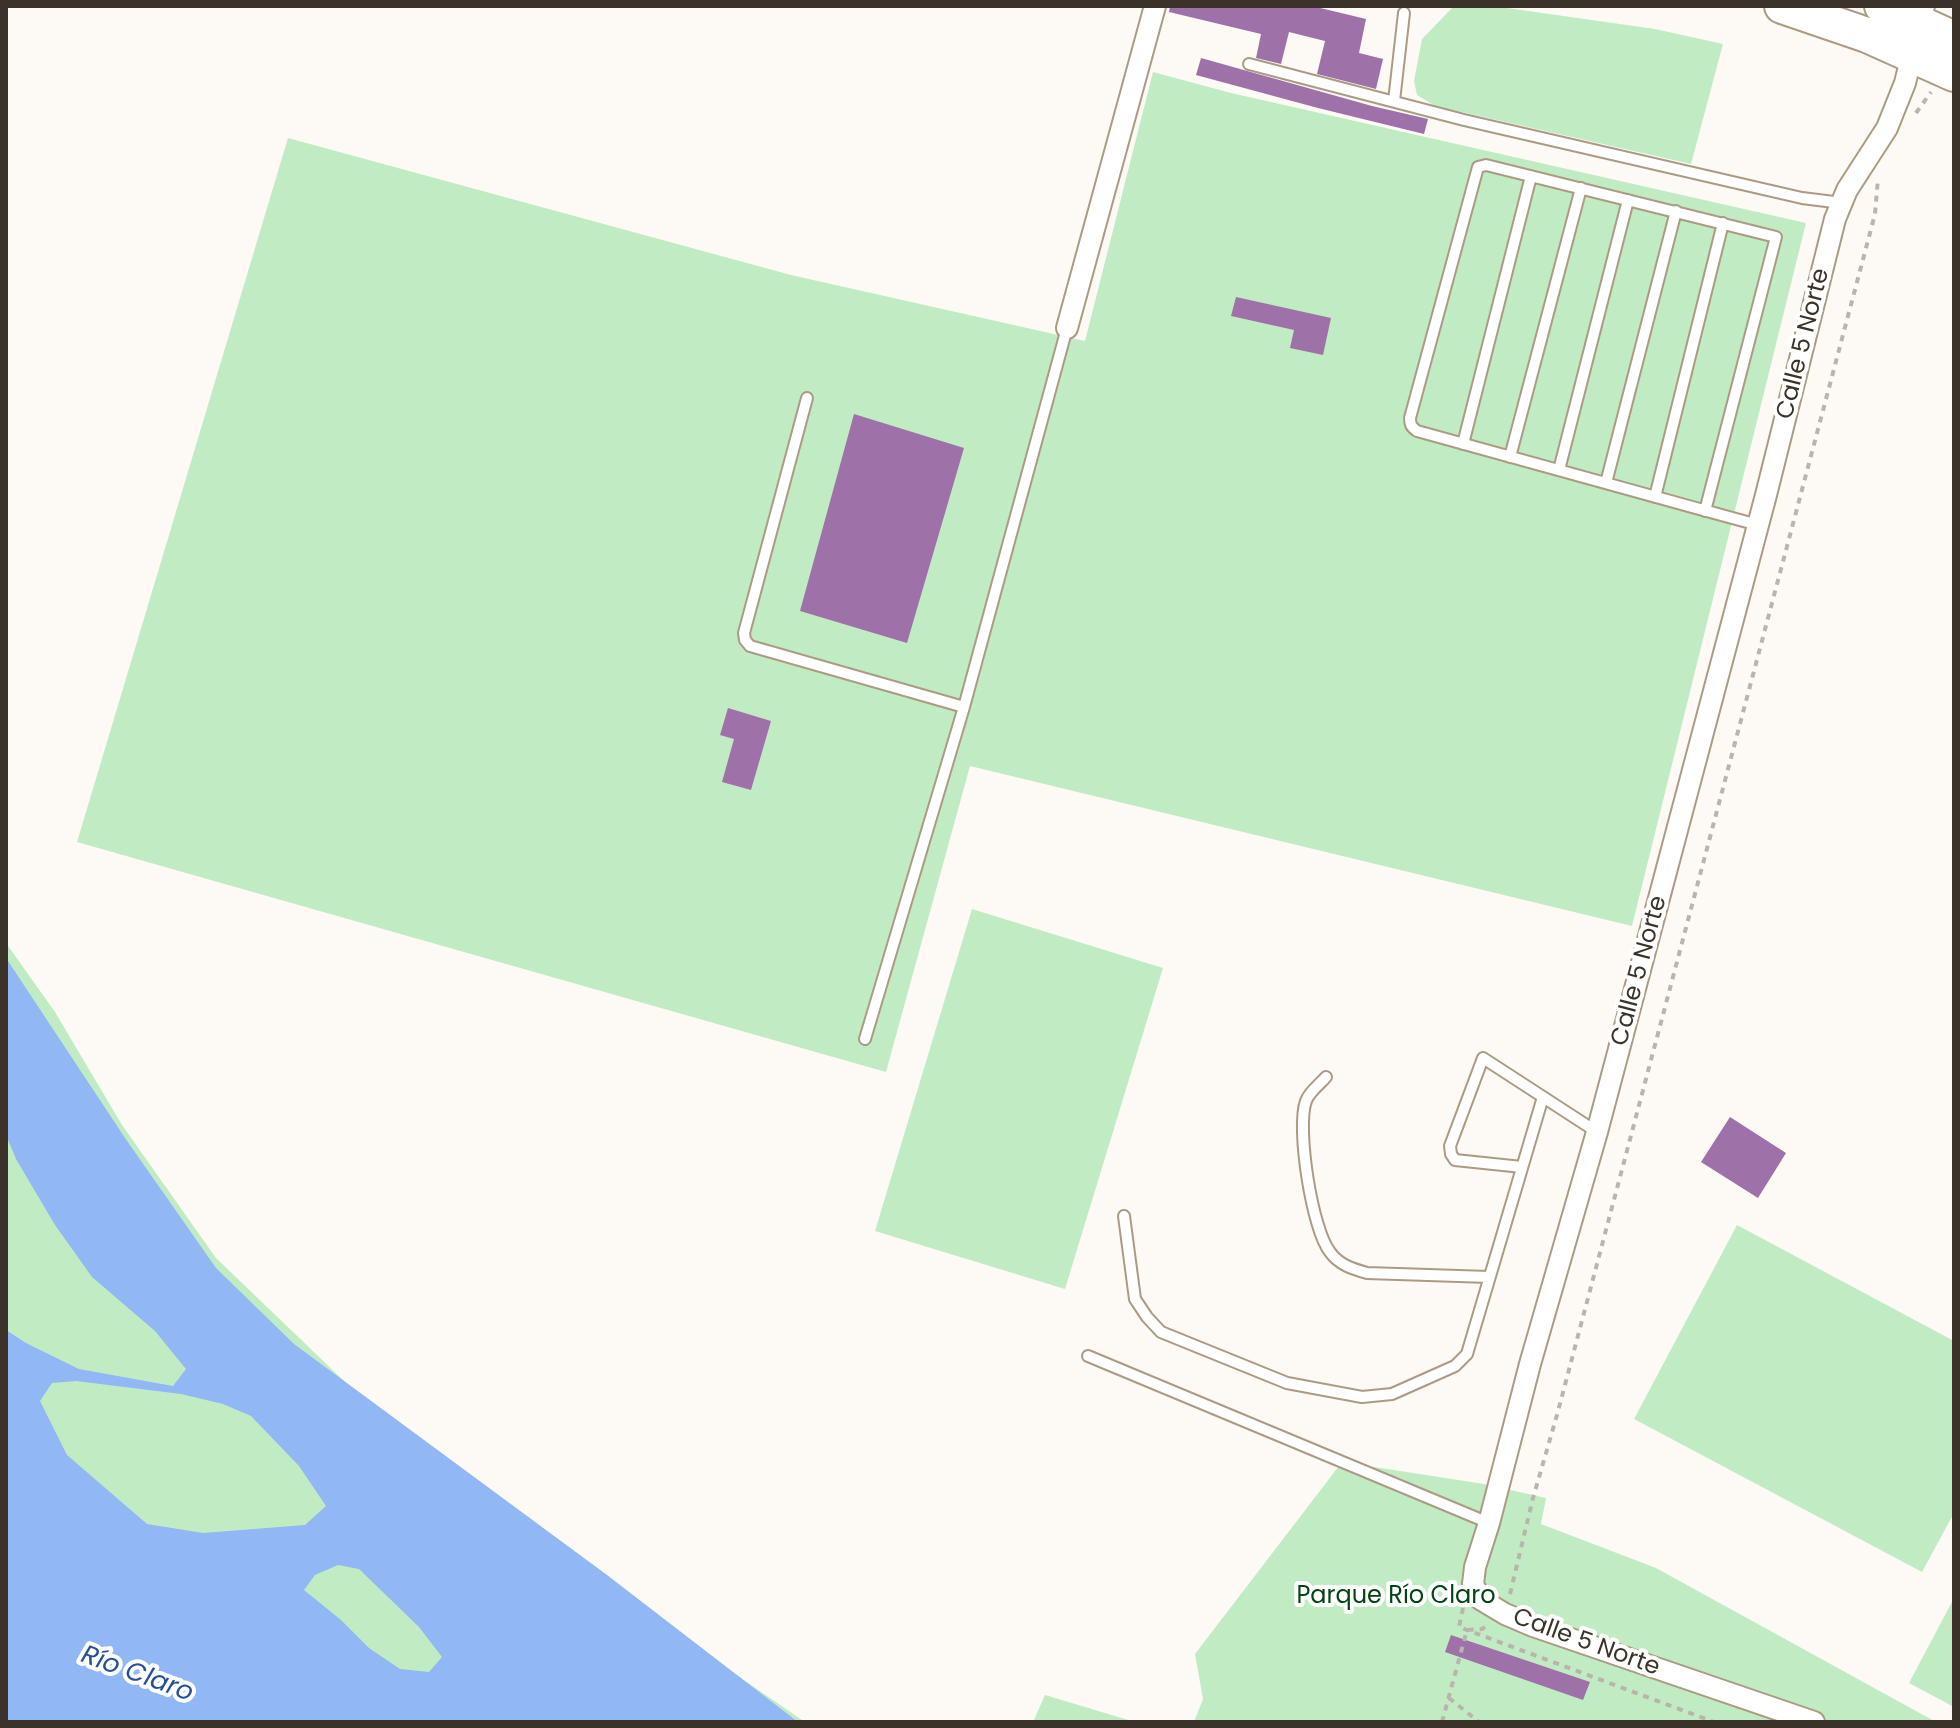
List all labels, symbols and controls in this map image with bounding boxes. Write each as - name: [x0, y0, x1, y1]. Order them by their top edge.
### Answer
- street label: Calle 5 Norte: [1771, 266, 1837, 422]
- street label: Calle 5 Norte: [1606, 893, 1674, 1049]
- park label: Parque Río Claro: [1296, 1583, 1496, 1611]
- street label: Calle 5 Norte: [1509, 1603, 1663, 1683]
- water label: Río Claro: [77, 1640, 197, 1710]

